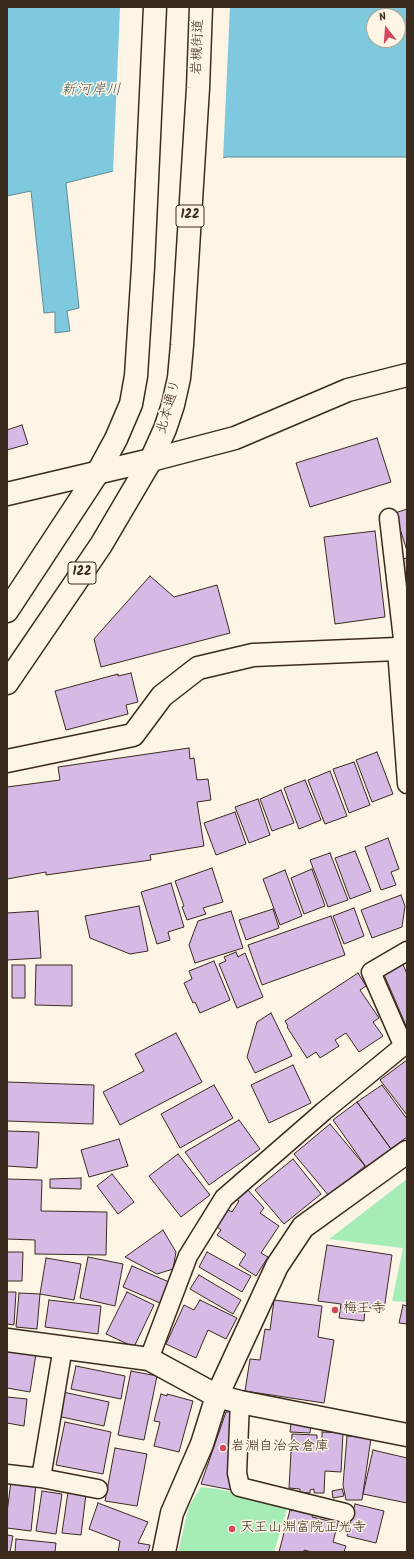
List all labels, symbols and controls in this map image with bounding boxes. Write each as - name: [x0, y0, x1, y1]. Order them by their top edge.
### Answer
- north arrow: [366, 8, 406, 48]
- text: N: [377, 8, 389, 27]
- street label: 岩槻街道: [190, 19, 208, 75]
- water label: 新河岸川: [61, 82, 121, 100]
- road number: 122: [176, 205, 204, 227]
- street label: 北本通り: [154, 378, 186, 436]
- road number: 122: [68, 562, 96, 584]
- place label: 梅王寺: [343, 1302, 385, 1318]
- marker: 梅王寺: [330, 1305, 340, 1315]
- place label: 岩淵自治会倉庫: [231, 1440, 329, 1456]
- marker: 岩淵自治会倉庫: [218, 1443, 228, 1453]
- place label: 天王山淵富院正光寺: [240, 1521, 366, 1537]
- marker: 天王山淵富院正光寺: [227, 1524, 237, 1534]

